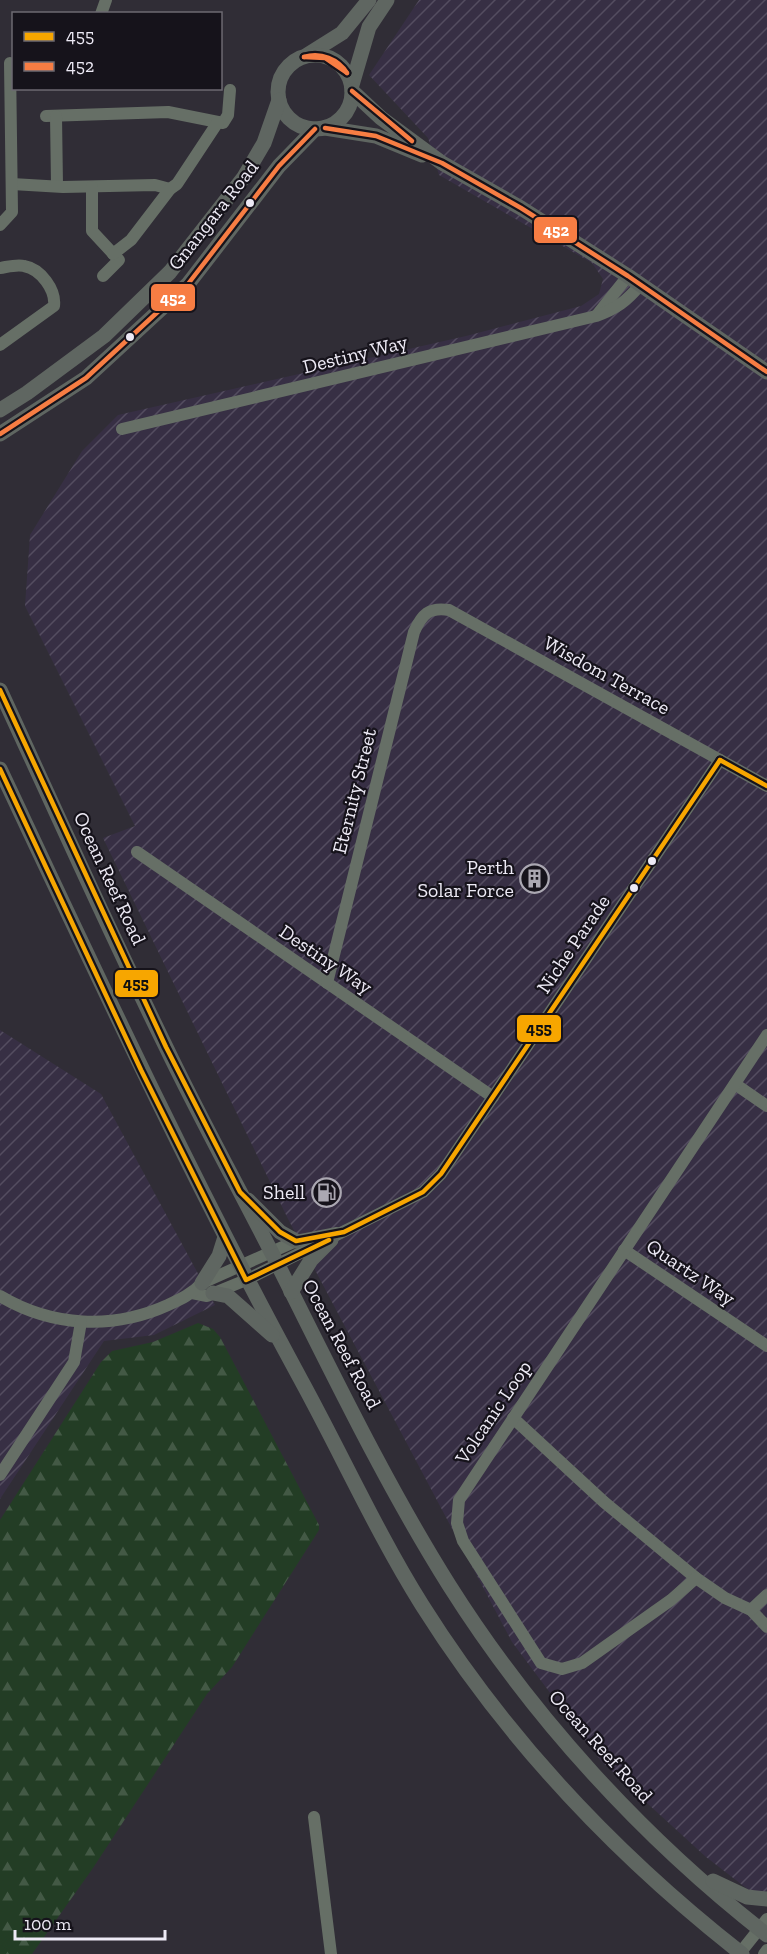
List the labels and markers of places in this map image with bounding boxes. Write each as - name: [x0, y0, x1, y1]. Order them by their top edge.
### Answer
- unlabelled marker: [244, 197, 256, 209]
- unlabelled marker: [124, 331, 136, 343]
- place label: Perth Solar Force: [417, 855, 515, 902]
- unlabelled marker: [646, 855, 658, 867]
- building icon: Perth Solar Force: [519, 862, 551, 894]
- unlabelled marker: [628, 882, 640, 894]
- fuel station icon: Shell: [310, 1176, 342, 1208]
- place label: Shell: [263, 1180, 305, 1204]

